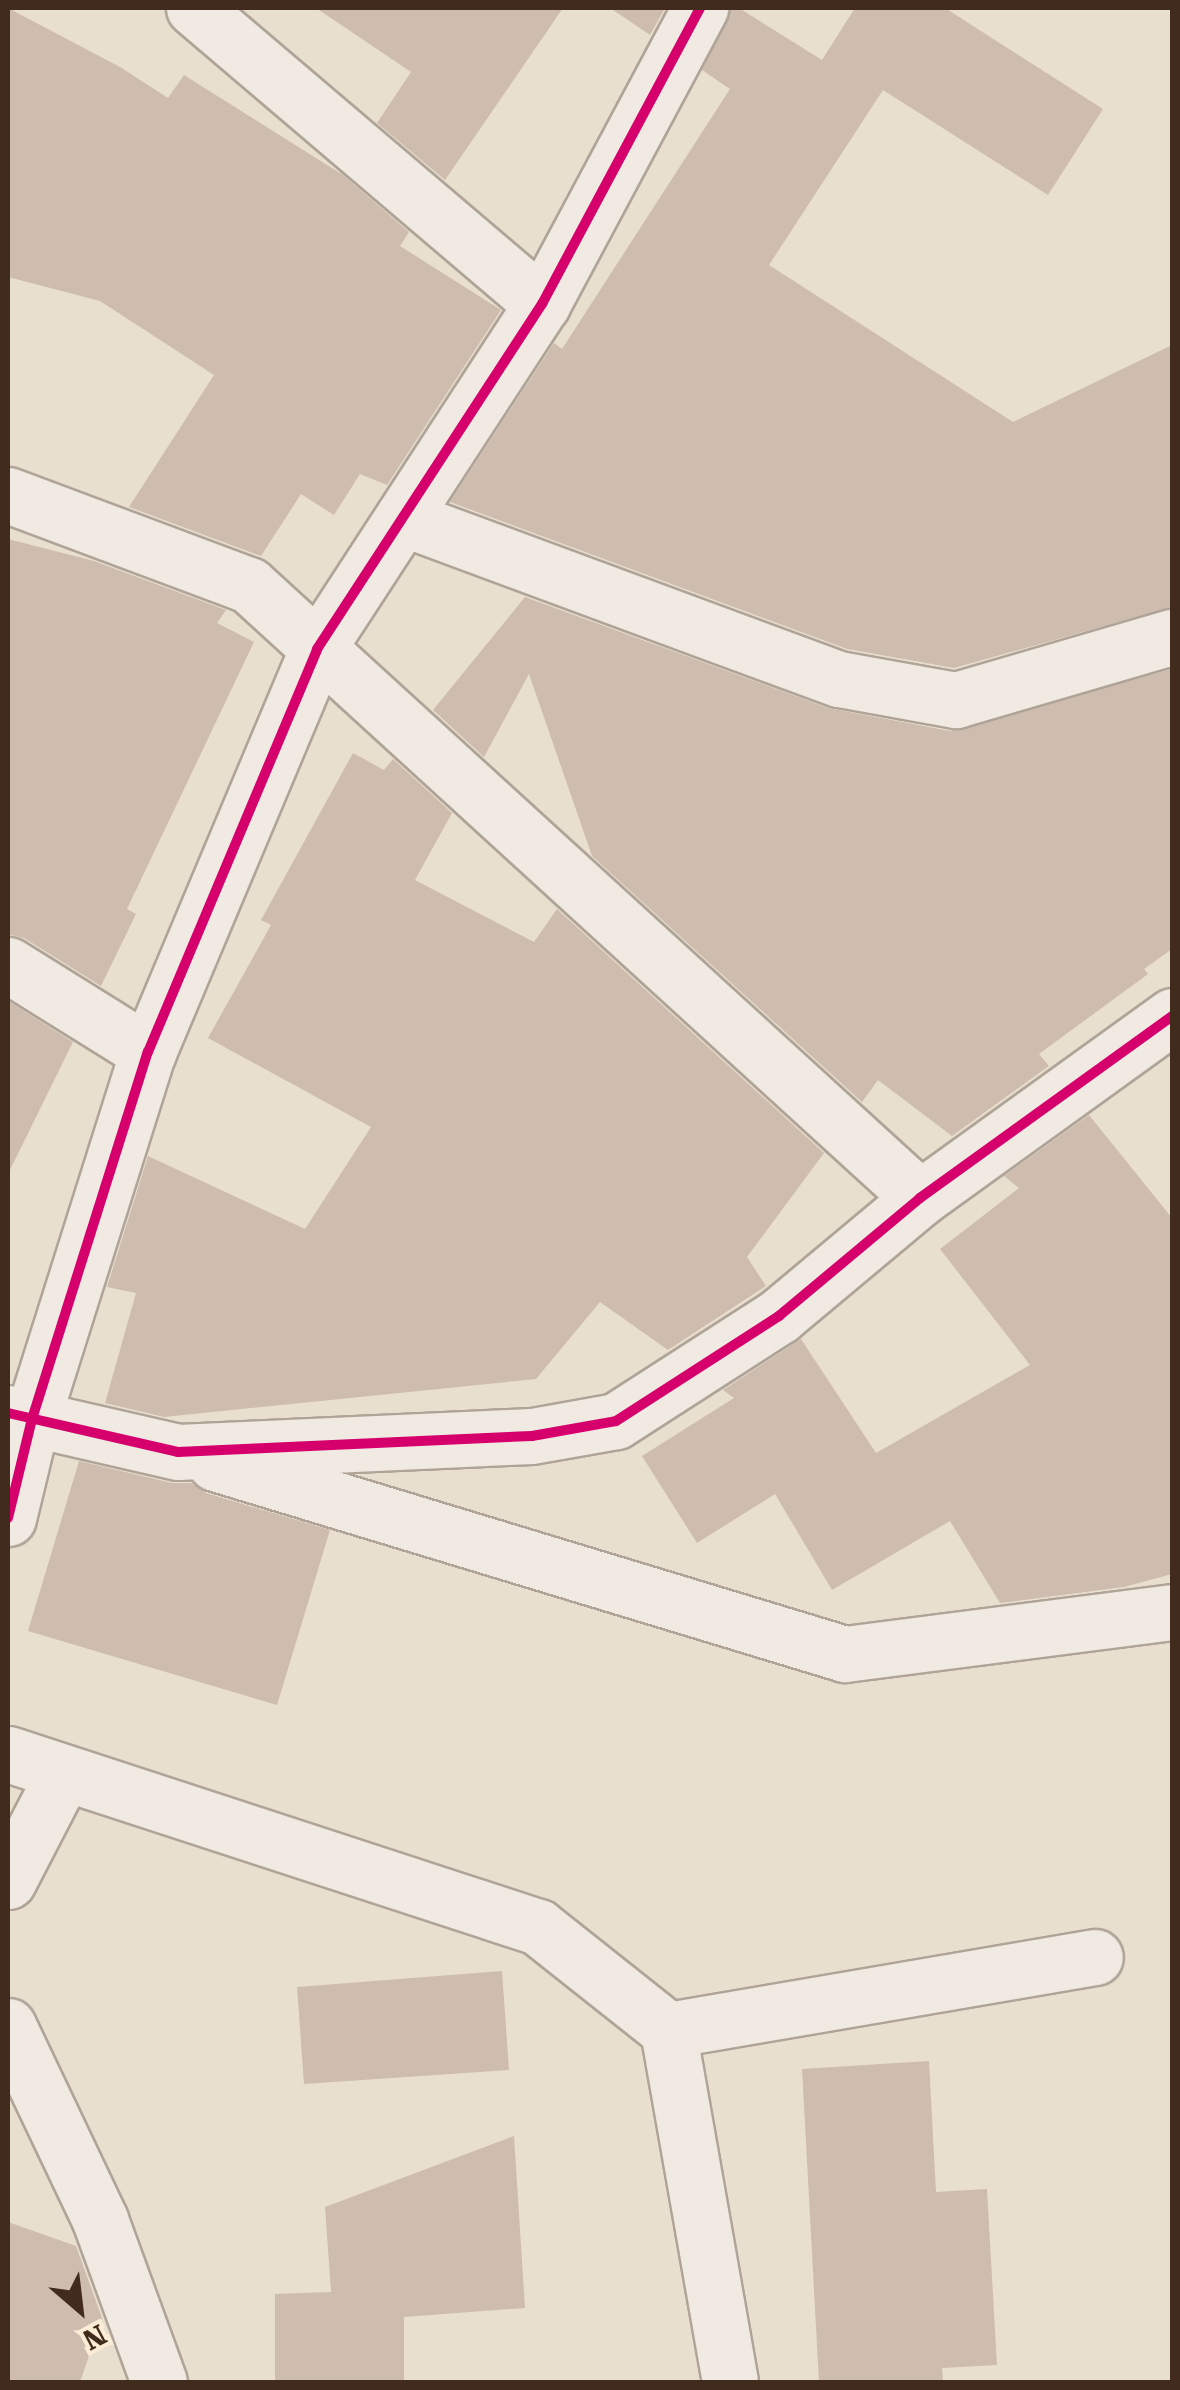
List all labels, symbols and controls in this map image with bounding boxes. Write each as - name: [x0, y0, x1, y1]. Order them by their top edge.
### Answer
- north arrow: [30, 2260, 130, 2360]
- text: N: [77, 2317, 112, 2357]

